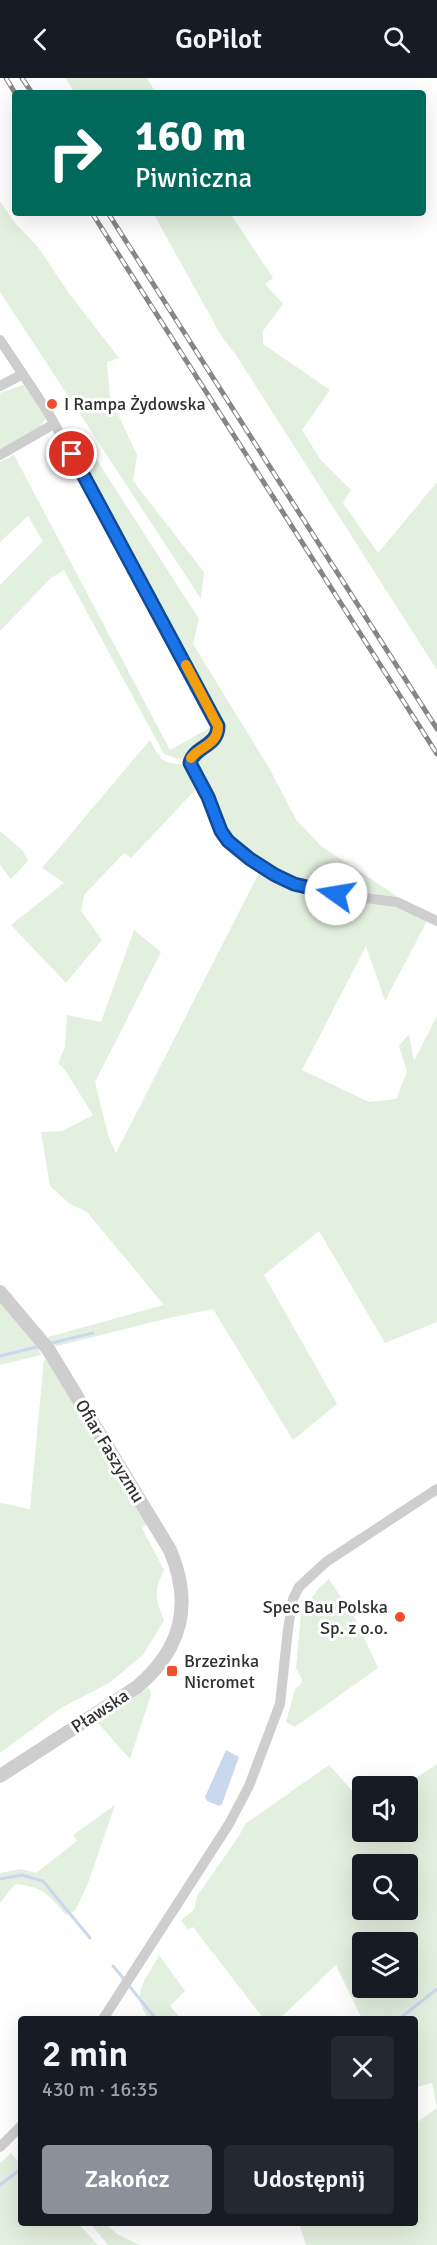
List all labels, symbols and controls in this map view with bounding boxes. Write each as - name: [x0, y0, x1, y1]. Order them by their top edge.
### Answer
- icon: back: [24, 23, 57, 56]
- text: GoPilot: [175, 23, 262, 56]
- icon: search: [380, 23, 413, 56]
- text: 160 m: [135, 111, 246, 162]
- icon: right: [36, 114, 114, 192]
- text: Piwniczna: [135, 162, 252, 195]
- place label: I Rampa Żydowska: [64, 393, 206, 415]
- marker: I Rampa Żydowska: [45, 397, 59, 411]
- pin: [46, 428, 97, 479]
- icon: arrive: [55, 437, 88, 470]
- position arrow: [304, 862, 368, 926]
- street label: Ofiar Faszyzmu: [71, 1395, 149, 1507]
- place label: Spec Bau Polska Sp. z o.o.: [263, 1596, 388, 1639]
- marker: Spec Bau Polska Sp. z o.o.: [393, 1610, 407, 1624]
- place label: Brzezinka Nicromet: [184, 1650, 259, 1693]
- marker: Brzezinka Nicromet: [165, 1664, 179, 1678]
- street label: Pławska: [67, 1684, 133, 1738]
- map controls: [352, 1776, 418, 1998]
- button: sound: [352, 1776, 418, 1842]
- button: search: [352, 1854, 418, 1920]
- button: layers: [352, 1932, 418, 1998]
- text: 2 min: [42, 2032, 128, 2077]
- button: close: [331, 2036, 394, 2099]
- text: 430 m · 16:35: [42, 2077, 158, 2102]
- button: Zakończ: [42, 2145, 212, 2214]
- button: Udostępnij: [224, 2145, 394, 2214]

